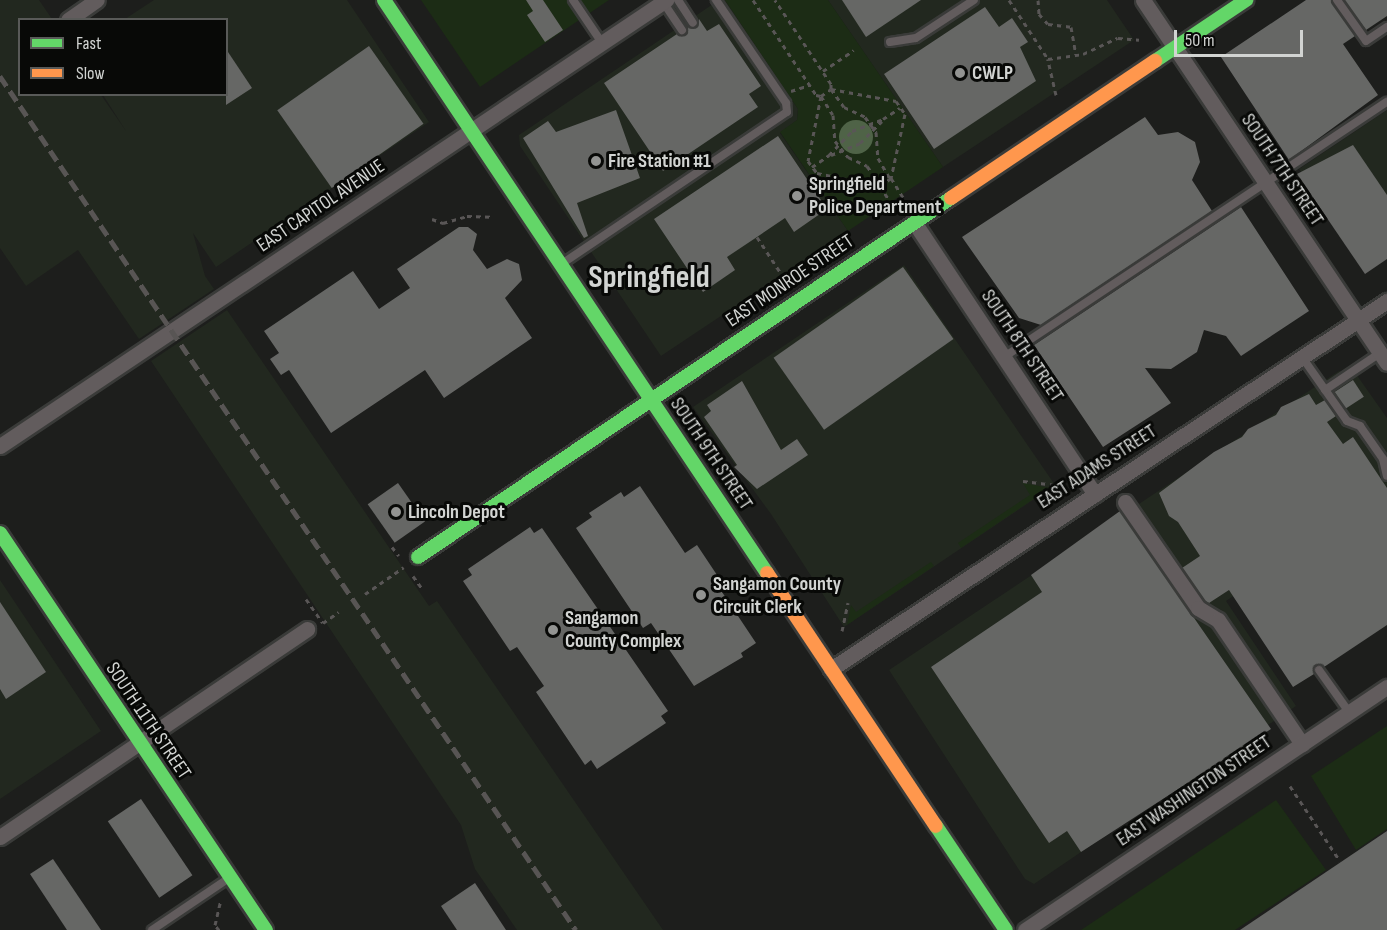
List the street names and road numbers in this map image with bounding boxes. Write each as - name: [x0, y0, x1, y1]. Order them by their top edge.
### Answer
- street label: SOUTH 7TH STREET: [1236, 109, 1328, 231]
- street label: EAST CAPITOL AVENUE: [253, 154, 389, 258]
- street label: EAST MONROE STREET: [722, 229, 858, 333]
- street label: SOUTH 8TH STREET: [976, 285, 1068, 407]
- street label: SOUTH 9TH STREET: [665, 393, 757, 515]
- street label: EAST ADAMS STREET: [1033, 420, 1161, 514]
- street label: SOUTH 11TH STREET: [100, 658, 196, 784]
- street label: EAST WASHINGTON STREET: [1112, 730, 1276, 852]

